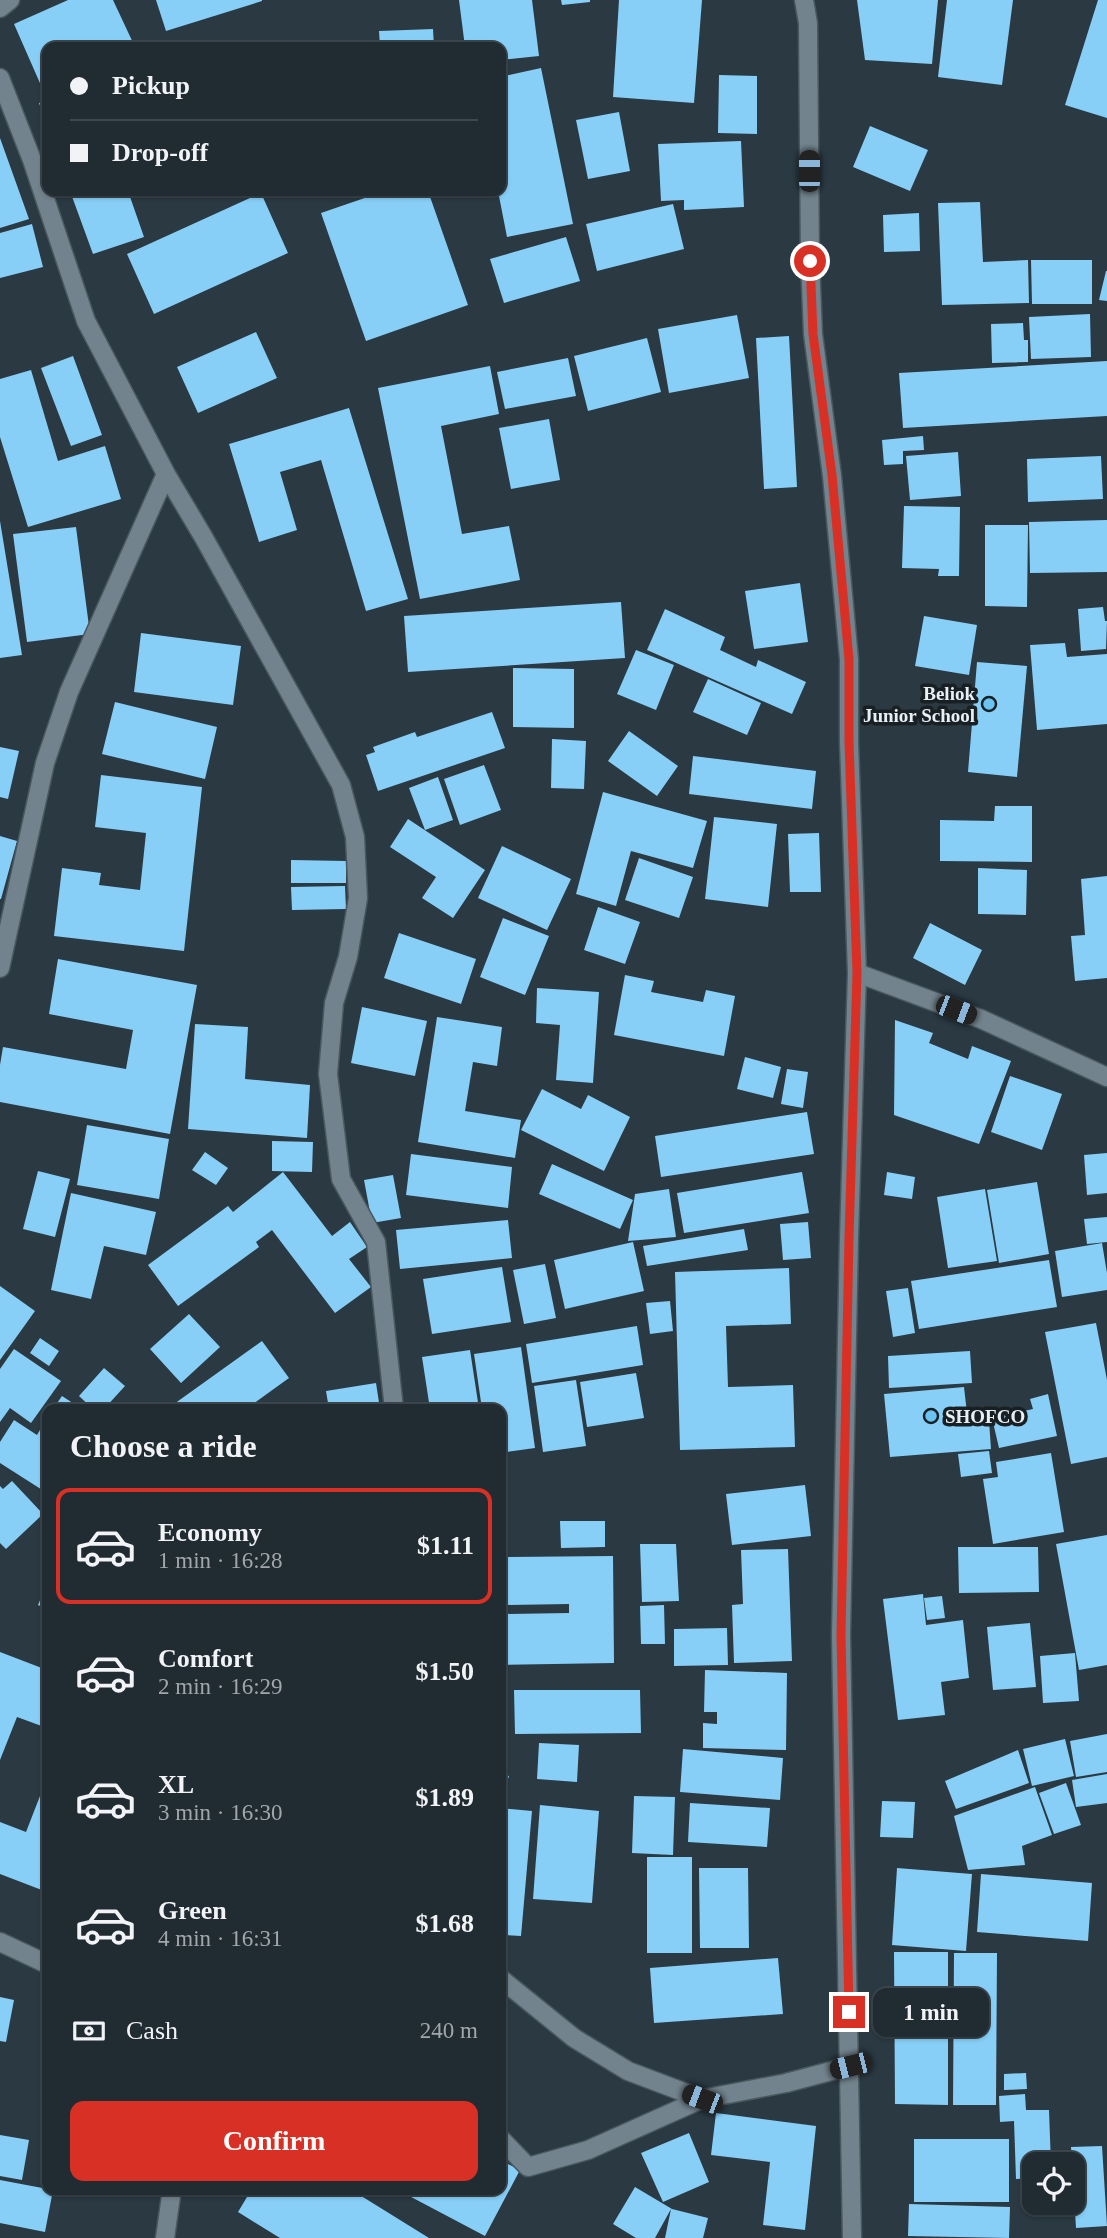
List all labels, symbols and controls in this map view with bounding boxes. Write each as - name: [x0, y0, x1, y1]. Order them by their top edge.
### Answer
- text: Pickup: [112, 71, 190, 100]
- text: Drop-off: [112, 138, 208, 167]
- car: [799, 150, 820, 192]
- route start: [794, 245, 826, 277]
- place label: Beliok Junior School: [863, 683, 975, 726]
- marker: Beliok Junior School: [981, 696, 997, 712]
- car: [933, 993, 980, 1027]
- place label: SHOFCO: [945, 1406, 1025, 1427]
- marker: SHOFCO: [923, 1408, 939, 1424]
- text: Choose a ride: [70, 1428, 257, 1464]
- icon: car: [74, 1515, 137, 1578]
- text: Economy: [158, 1518, 262, 1547]
- text: $1.11: [417, 1531, 474, 1560]
- text: 1 min · 16:28: [158, 1548, 283, 1573]
- icon: car: [74, 1641, 137, 1704]
- text: Comfort: [158, 1644, 253, 1673]
- text: $1.50: [416, 1657, 474, 1686]
- text: 2 min · 16:29: [158, 1674, 283, 1699]
- icon: car: [74, 1767, 137, 1830]
- text: XL: [158, 1770, 194, 1799]
- text: $1.89: [416, 1783, 474, 1812]
- text: 3 min · 16:30: [158, 1800, 283, 1825]
- icon: car: [74, 1893, 137, 1956]
- text: Green: [158, 1896, 227, 1925]
- text: $1.68: [416, 1909, 474, 1938]
- text: 4 min · 16:31: [158, 1926, 283, 1951]
- callout: 1 min: [874, 1988, 989, 2036]
- route end: [833, 1996, 865, 2028]
- text: 1 min: [903, 2000, 959, 2025]
- icon: cash: [70, 2012, 108, 2050]
- text: Cash: [126, 2016, 178, 2045]
- text: 240 m: [420, 2018, 478, 2043]
- car: [828, 2051, 873, 2081]
- car: [679, 2082, 726, 2116]
- button: Confirm: [70, 2101, 478, 2181]
- map controls: [1022, 2152, 1085, 2215]
- button: locate: [1022, 2152, 1085, 2215]

